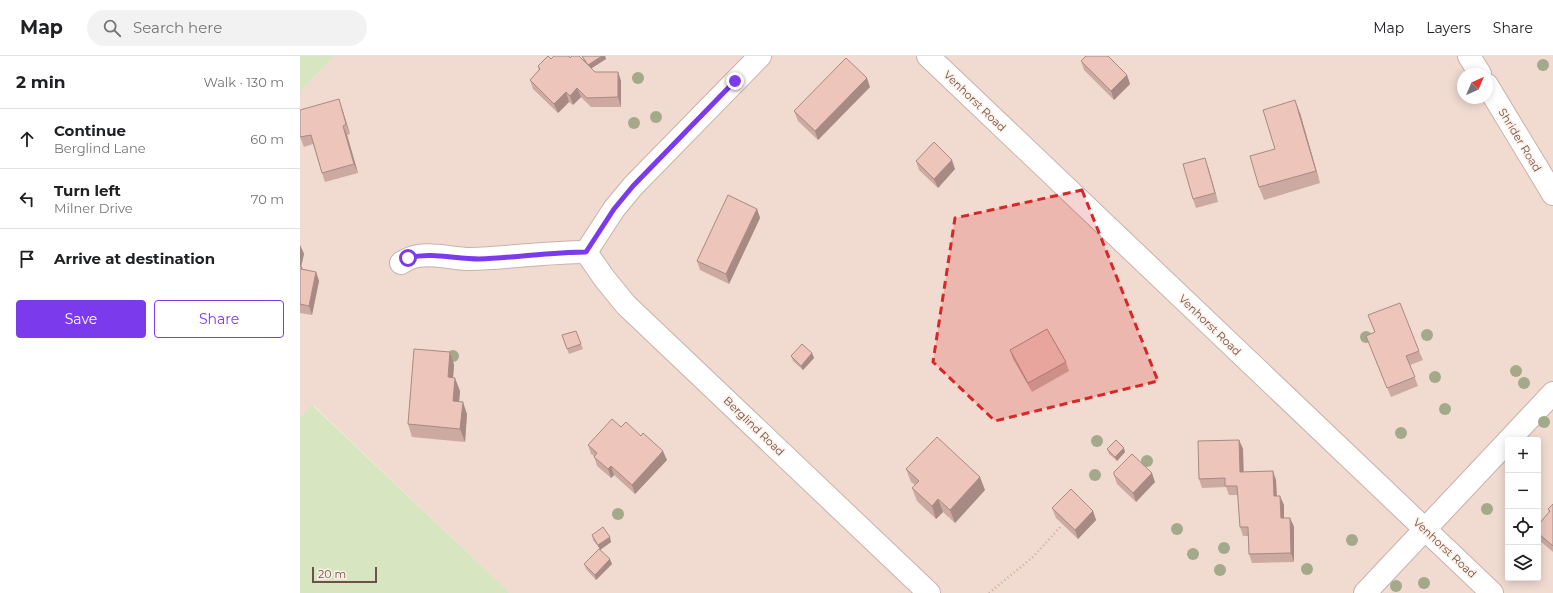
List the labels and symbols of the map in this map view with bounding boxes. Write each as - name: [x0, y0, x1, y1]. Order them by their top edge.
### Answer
- street label: Venhorst Road: [941, 68, 1009, 134]
- north arrow: [1457, 68, 1493, 104]
- route end: [726, 72, 744, 90]
- street label: Shrider Road: [1496, 106, 1544, 174]
- route start: [399, 249, 417, 267]
- street label: Venhorst Road: [1176, 292, 1244, 358]
- street label: Berglind Road: [721, 393, 787, 459]
- street label: Venhorst Road: [1410, 515, 1480, 581]
- scale bar: [312, 565, 377, 584]

